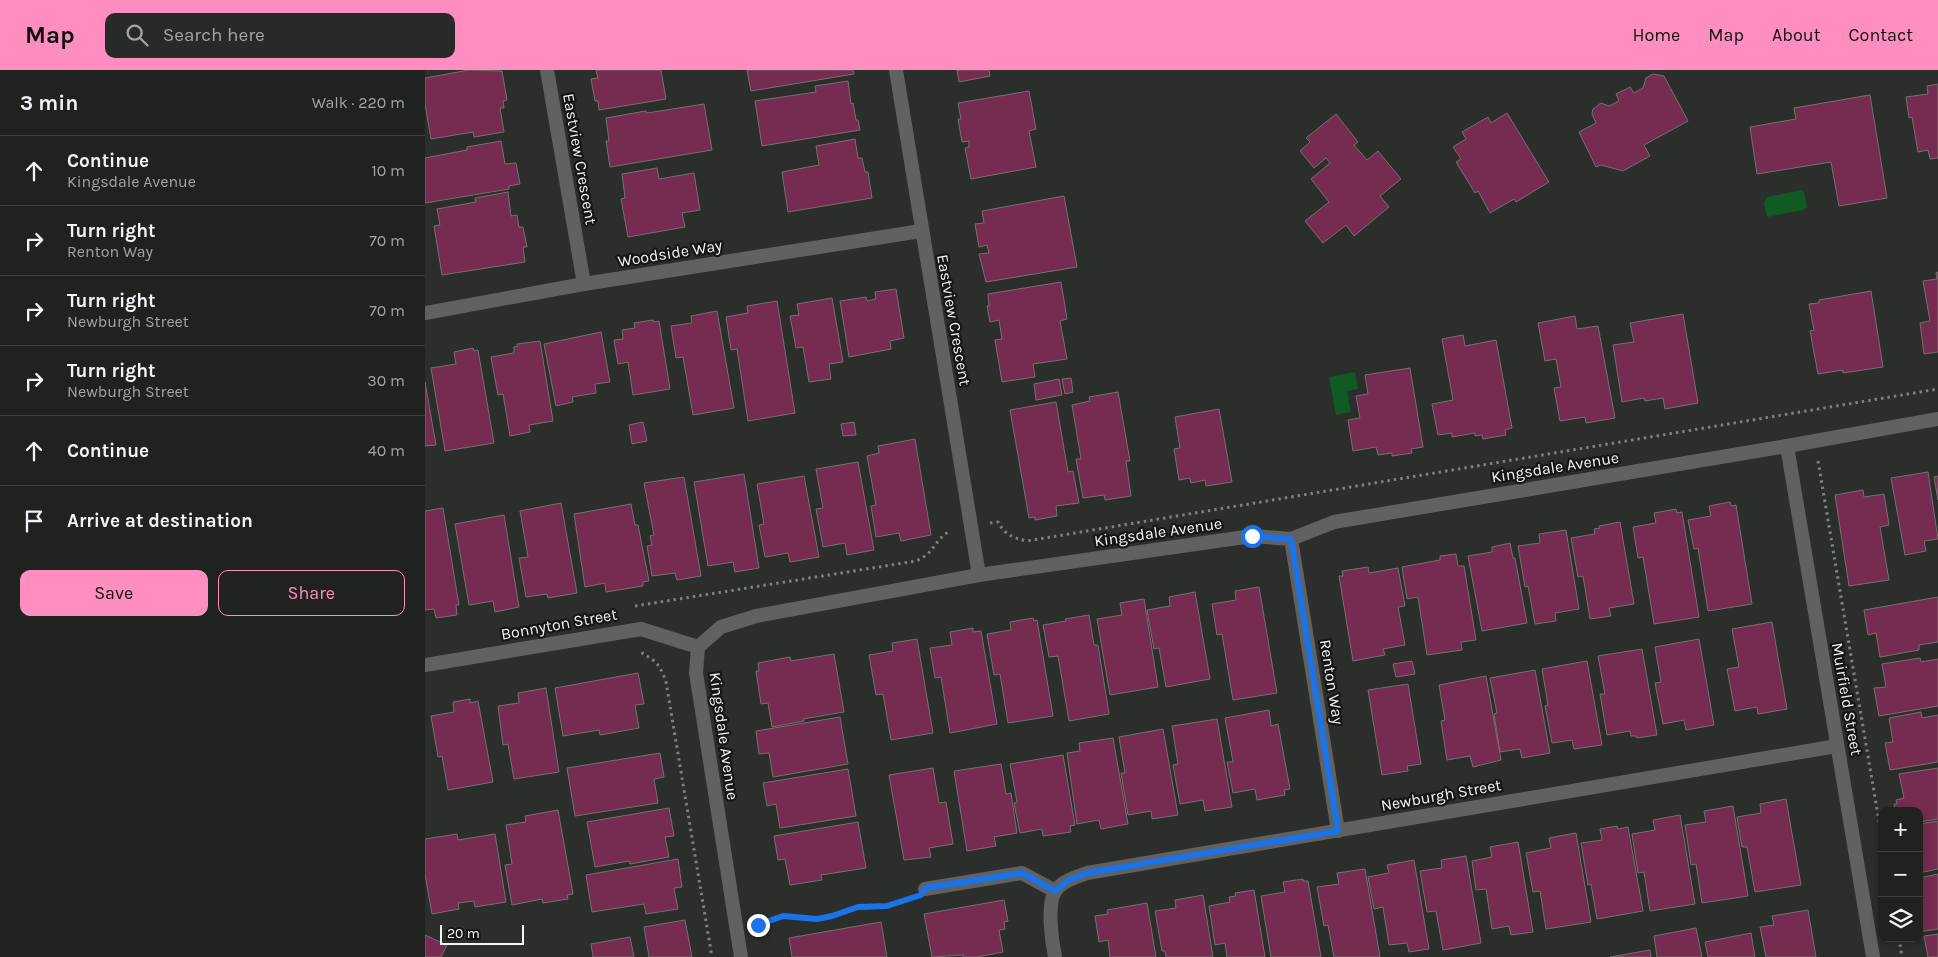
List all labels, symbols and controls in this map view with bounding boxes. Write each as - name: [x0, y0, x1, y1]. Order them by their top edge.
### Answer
- search box: [105, 13, 455, 58]
- text: Map: [25, 21, 75, 49]
- icon: search: [123, 21, 151, 49]
- text: Search here: [163, 24, 265, 46]
- text: Home: [1632, 24, 1680, 46]
- text: Map: [1708, 24, 1744, 46]
- text: About: [1772, 24, 1821, 46]
- text: Contact: [1849, 24, 1913, 46]
- text: 3 min: [20, 91, 78, 115]
- street label: Eastview Crescent: [559, 92, 601, 226]
- text: Walk · 220 m: [312, 93, 405, 112]
- text: Continue: [67, 150, 149, 172]
- icon: ahead: [20, 157, 48, 185]
- text: 10 m: [371, 161, 405, 180]
- text: Kingsdale Avenue: [67, 172, 196, 191]
- text: Turn right: [67, 220, 156, 242]
- icon: right: [20, 227, 48, 255]
- text: 70 m: [369, 231, 405, 250]
- street label: Woodside Way: [616, 235, 724, 271]
- text: Renton Way: [67, 242, 153, 261]
- street label: Eastview Crescent: [933, 253, 975, 387]
- text: Turn right: [67, 290, 156, 312]
- icon: right: [20, 297, 48, 325]
- text: 70 m: [369, 301, 405, 320]
- text: Newburgh Street: [67, 312, 189, 331]
- text: Turn right: [67, 360, 156, 382]
- icon: right: [20, 367, 48, 395]
- text: 30 m: [367, 371, 405, 390]
- text: Newburgh Street: [67, 382, 189, 401]
- icon: ahead: [20, 437, 48, 465]
- text: Continue: [67, 440, 149, 462]
- text: 40 m: [368, 441, 405, 460]
- street label: Kingsdale Avenue: [1490, 448, 1620, 486]
- icon: arrive: [20, 507, 48, 535]
- text: Arrive at destination: [67, 510, 253, 532]
- street label: Kingsdale Avenue: [1093, 514, 1223, 550]
- route start: [1241, 525, 1264, 548]
- button: Save: [20, 570, 208, 616]
- button: Share: [218, 570, 405, 616]
- street label: Bonnyton Street: [499, 604, 619, 644]
- street label: Renton Way: [1316, 638, 1348, 726]
- street label: Muirfield Street: [1828, 641, 1866, 757]
- street label: Kingsdale Avenue: [706, 671, 742, 801]
- street label: Newburgh Street: [1379, 775, 1503, 815]
- map controls: [1878, 807, 1923, 942]
- button: +: [1878, 807, 1923, 852]
- button: −: [1878, 852, 1923, 897]
- button: layers: [1878, 897, 1923, 942]
- route end: [747, 914, 770, 937]
- scale bar: [440, 922, 524, 945]
- text: 20 m: [447, 925, 480, 942]

